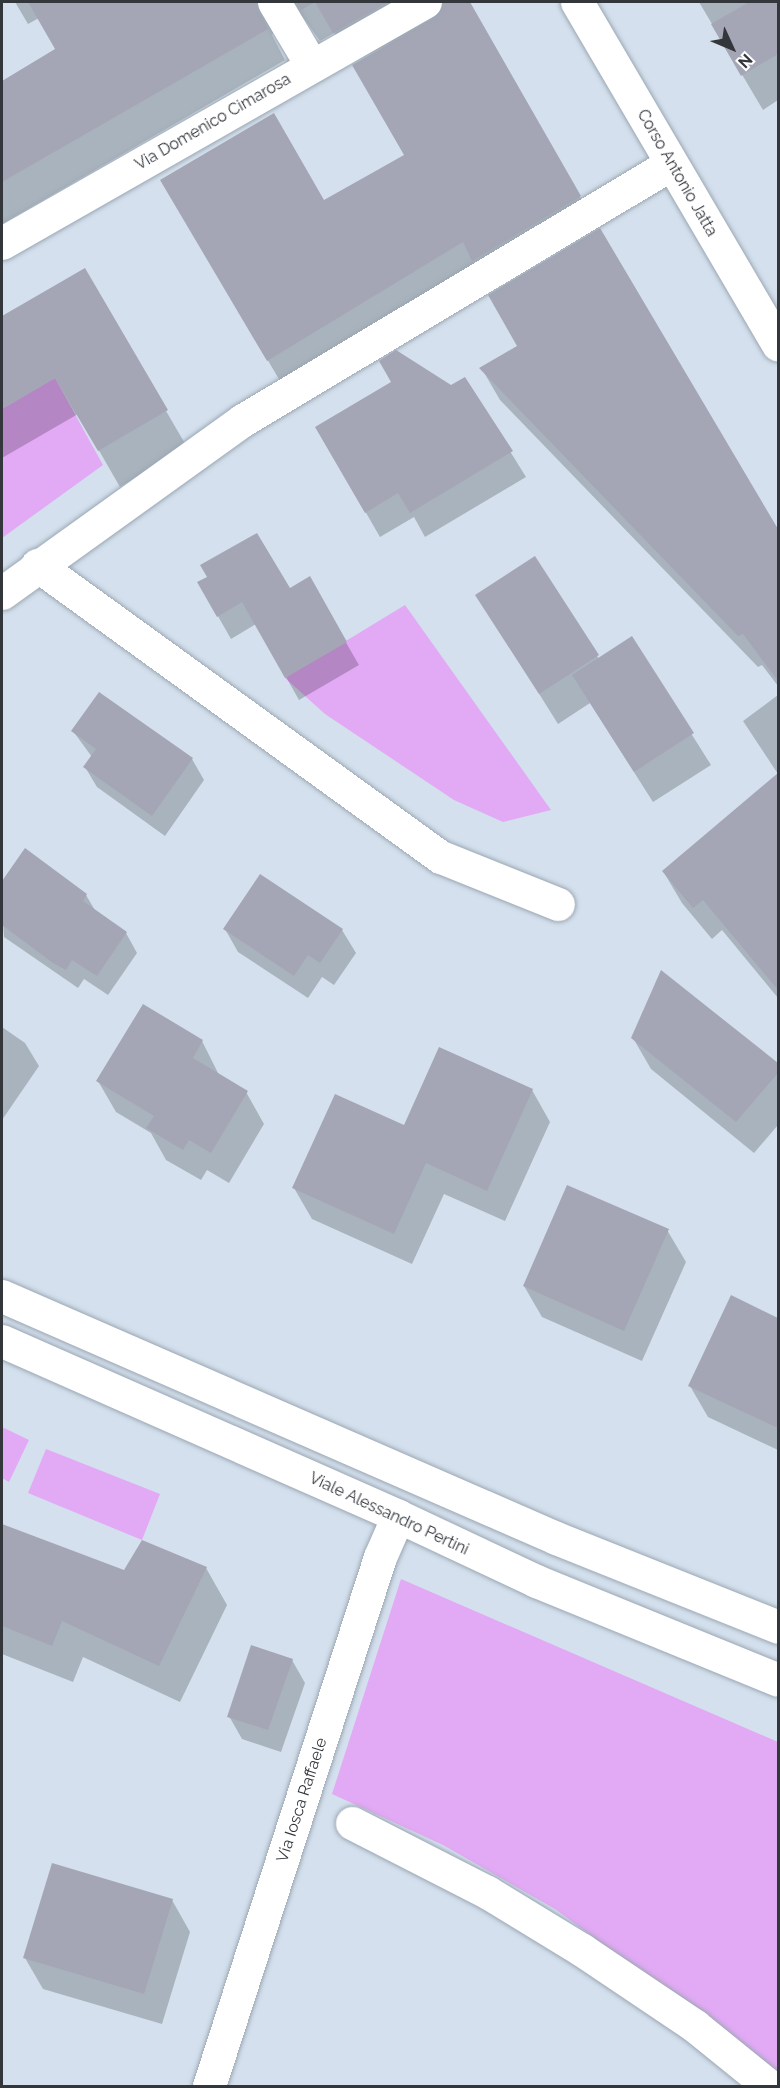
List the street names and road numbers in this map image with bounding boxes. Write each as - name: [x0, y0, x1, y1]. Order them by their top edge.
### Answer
- street label: Via Domenico Cimarosa: [132, 70, 294, 174]
- street label: Corso Antonio Jatta: [633, 106, 721, 240]
- street label: Viale Alessandro Pertini: [306, 1468, 472, 1560]
- street label: Via Iosca Raffaele: [273, 1735, 331, 1865]

